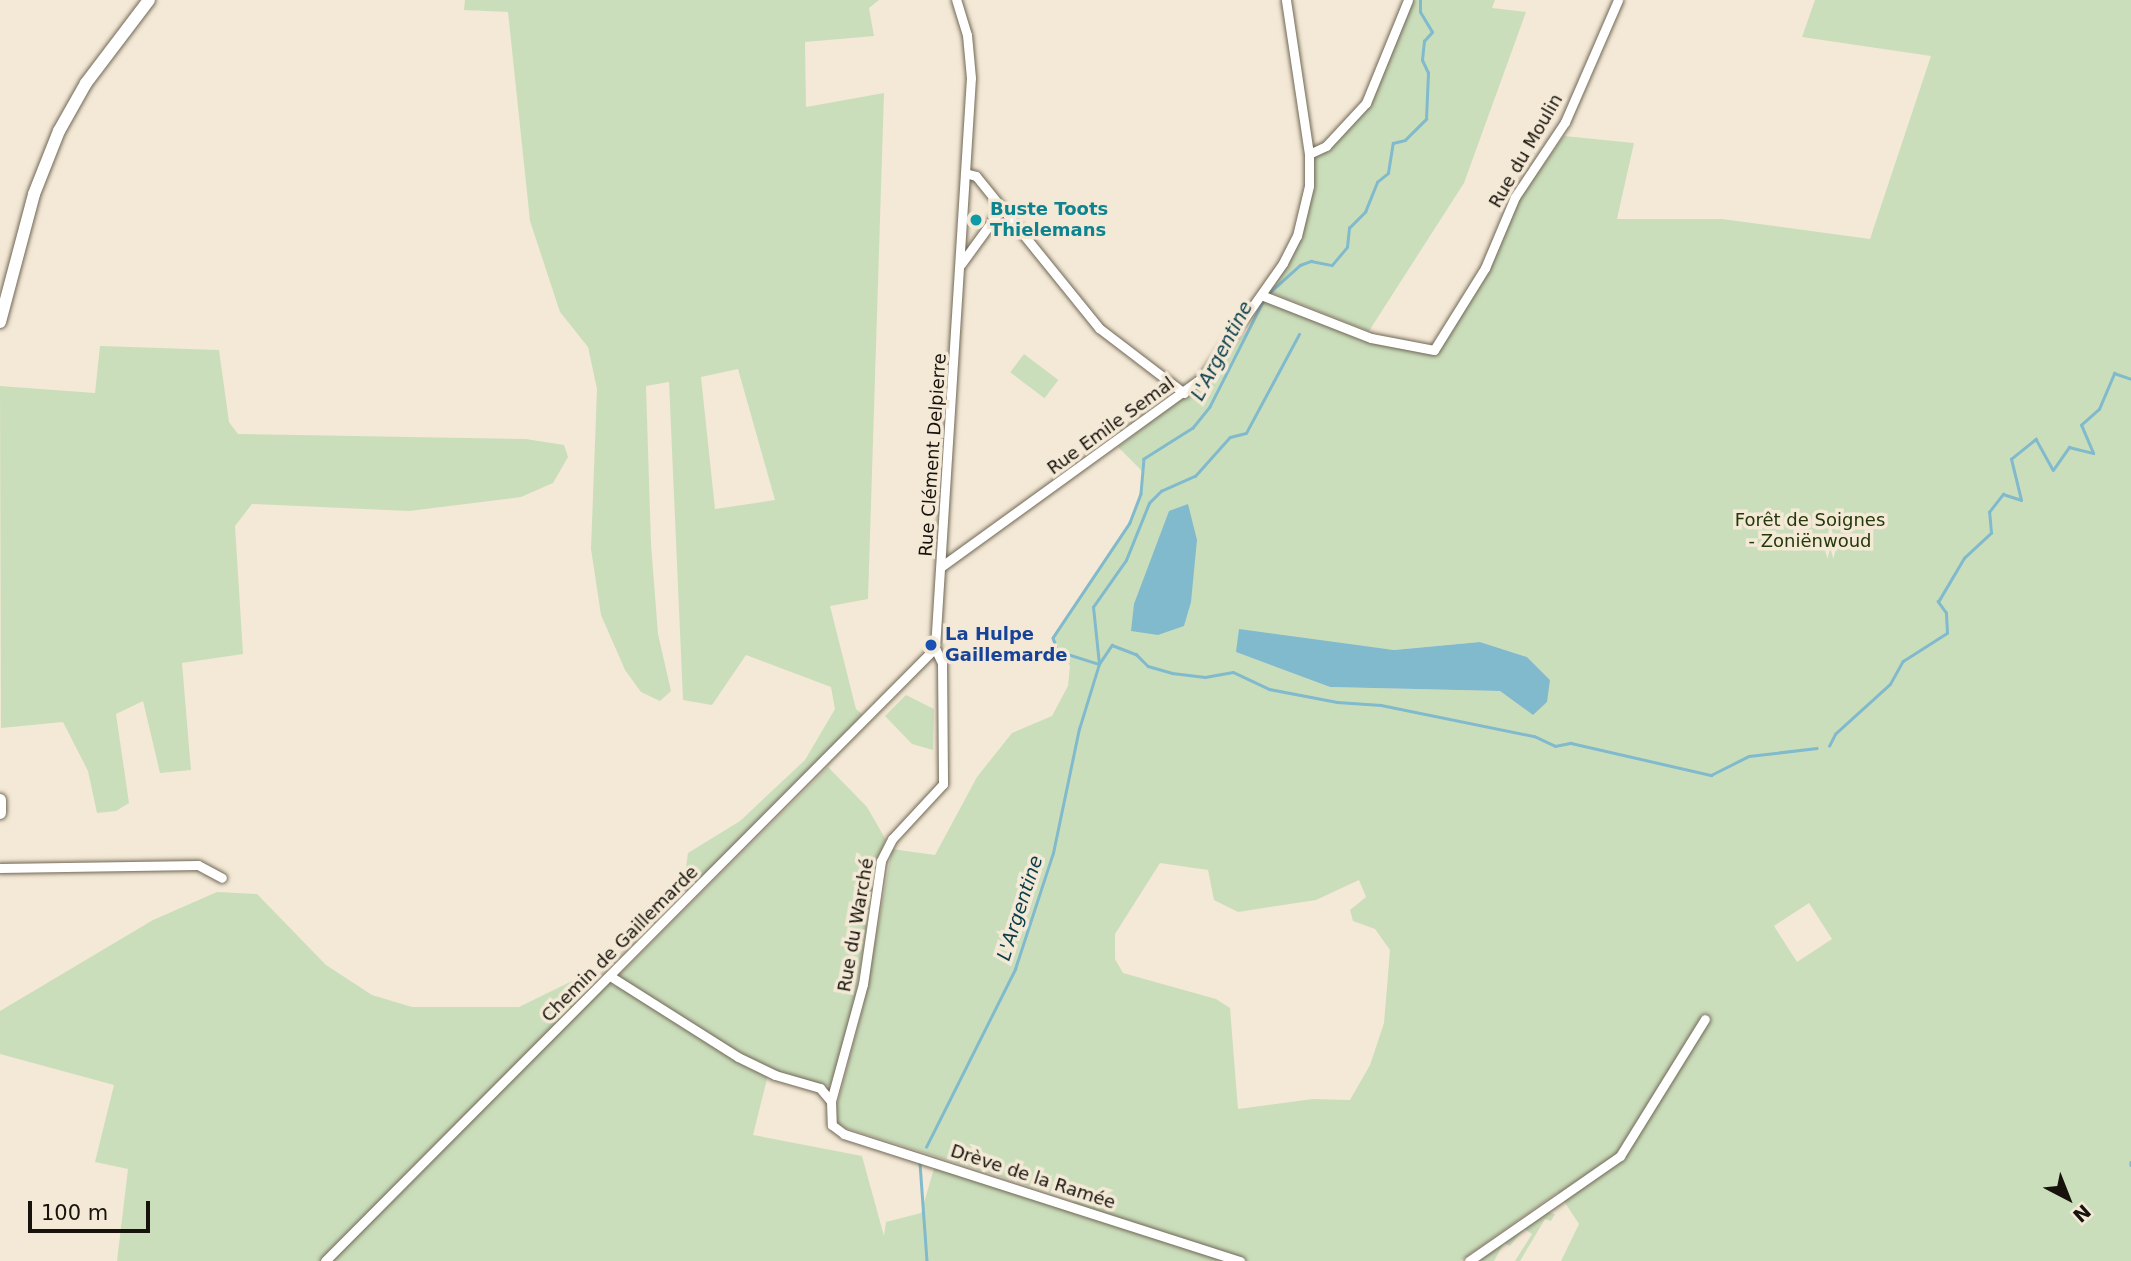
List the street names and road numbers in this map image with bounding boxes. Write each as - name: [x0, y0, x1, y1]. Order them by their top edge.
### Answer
- street label: Rue du Moulin: [1485, 90, 1567, 212]
- street label: Rue Clément Delpierre: [915, 353, 951, 557]
- street label: Rue Emile Semal: [1043, 373, 1179, 479]
- street label: Rue du Warché: [834, 856, 878, 994]
- street label: Chemin de Gaillemarde: [537, 861, 703, 1027]
- street label: Drève de la Ramée: [948, 1140, 1118, 1214]

